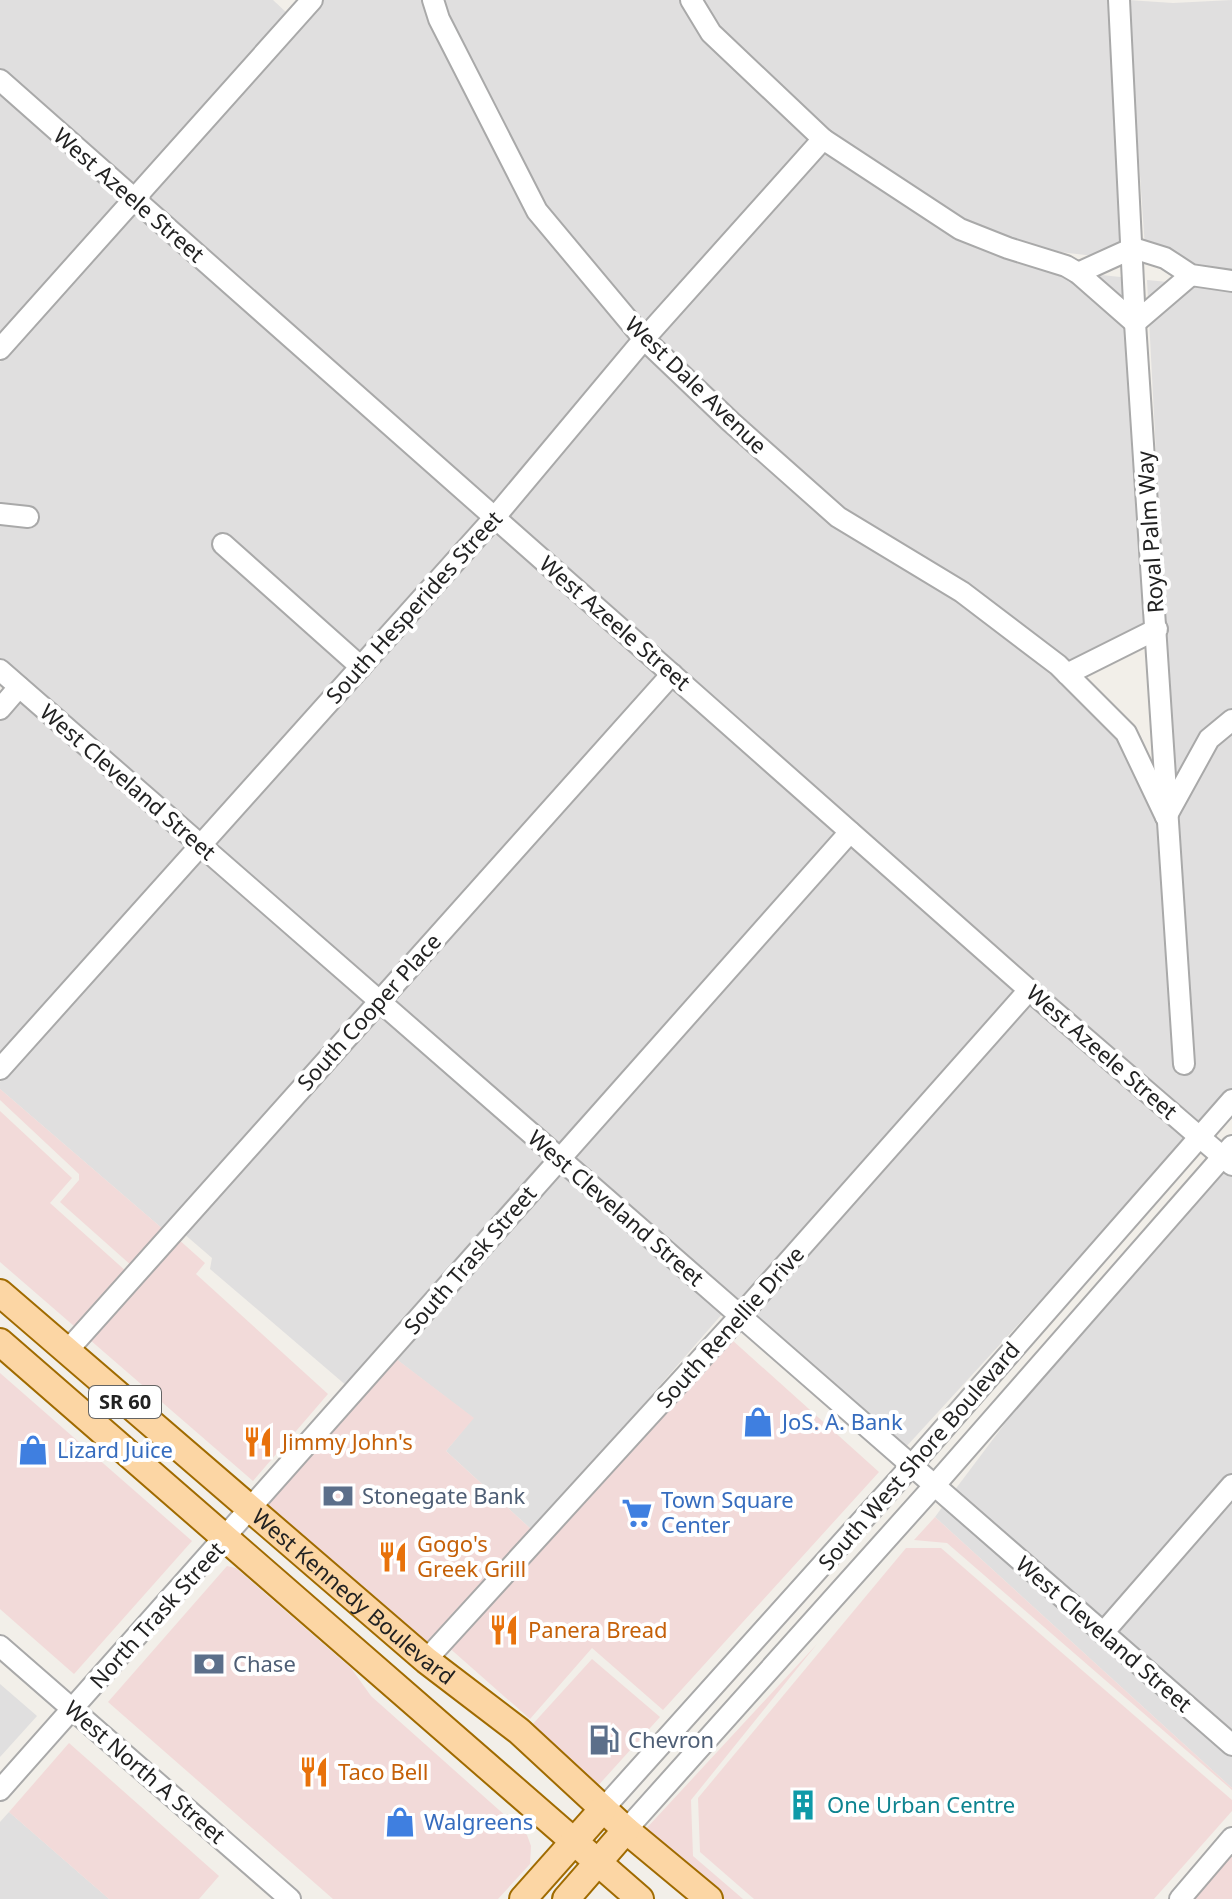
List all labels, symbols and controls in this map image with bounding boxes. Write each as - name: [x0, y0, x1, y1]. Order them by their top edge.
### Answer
- street label: West Azeele Street: [48, 120, 212, 268]
- street label: West Dale Avenue: [619, 309, 774, 460]
- street label: Royal Palm Way: [1128, 449, 1170, 614]
- street label: South Hesperides Street: [319, 503, 508, 709]
- street label: West Azeele Street: [534, 548, 698, 696]
- street label: West Cleveland Street: [34, 696, 223, 866]
- street label: South Cooper Place: [290, 926, 447, 1096]
- street label: West Azeele Street: [1021, 977, 1185, 1125]
- street label: West Cleveland Street: [522, 1122, 711, 1292]
- street label: South Trask Street: [396, 1179, 542, 1340]
- street label: South Renellie Drive: [649, 1239, 810, 1414]
- street label: South West Shore Boulevard: [811, 1335, 1026, 1576]
- road number: SR 60: [89, 1386, 161, 1418]
- shop icon: JoS. A. Bank: [741, 1405, 775, 1439]
- place label: JoS. A. Bank: [780, 1406, 903, 1436]
- restaurant icon: Jimmy John's: [241, 1425, 275, 1459]
- place label: Jimmy John's: [280, 1426, 413, 1456]
- shop icon: Lizard Juice: [16, 1433, 50, 1467]
- place label: Lizard Juice: [57, 1434, 173, 1464]
- bank icon: Stonegate Bank: [321, 1479, 355, 1513]
- place label: Stonegate Bank: [362, 1480, 526, 1510]
- place label: Town Square Center: [661, 1484, 794, 1539]
- supermarket icon: Town Square Center: [620, 1496, 654, 1530]
- street label: West Kennedy Boulevard: [246, 1501, 462, 1691]
- place label: Gogo's Greek Grill: [417, 1528, 526, 1583]
- street label: North Trask Street: [82, 1534, 230, 1694]
- restaurant icon: Gogo's Greek Grill: [376, 1540, 410, 1574]
- street label: West Cleveland Street: [1010, 1548, 1199, 1718]
- restaurant icon: Panera Bread: [487, 1613, 521, 1647]
- place label: Panera Bread: [528, 1614, 668, 1644]
- bank icon: Chase: [192, 1647, 226, 1681]
- place label: Chase: [233, 1648, 296, 1678]
- street label: West North A Street: [59, 1693, 233, 1850]
- fuel station icon: Chevron: [587, 1723, 621, 1757]
- place label: Chevron: [628, 1724, 714, 1754]
- restaurant icon: Taco Bell: [297, 1755, 331, 1789]
- place label: Taco Bell: [338, 1756, 428, 1786]
- building icon: One Urban Centre: [786, 1788, 820, 1822]
- place label: One Urban Centre: [827, 1789, 1015, 1819]
- shop icon: Walgreens: [383, 1805, 417, 1839]
- place label: Walgreens: [424, 1806, 533, 1836]

